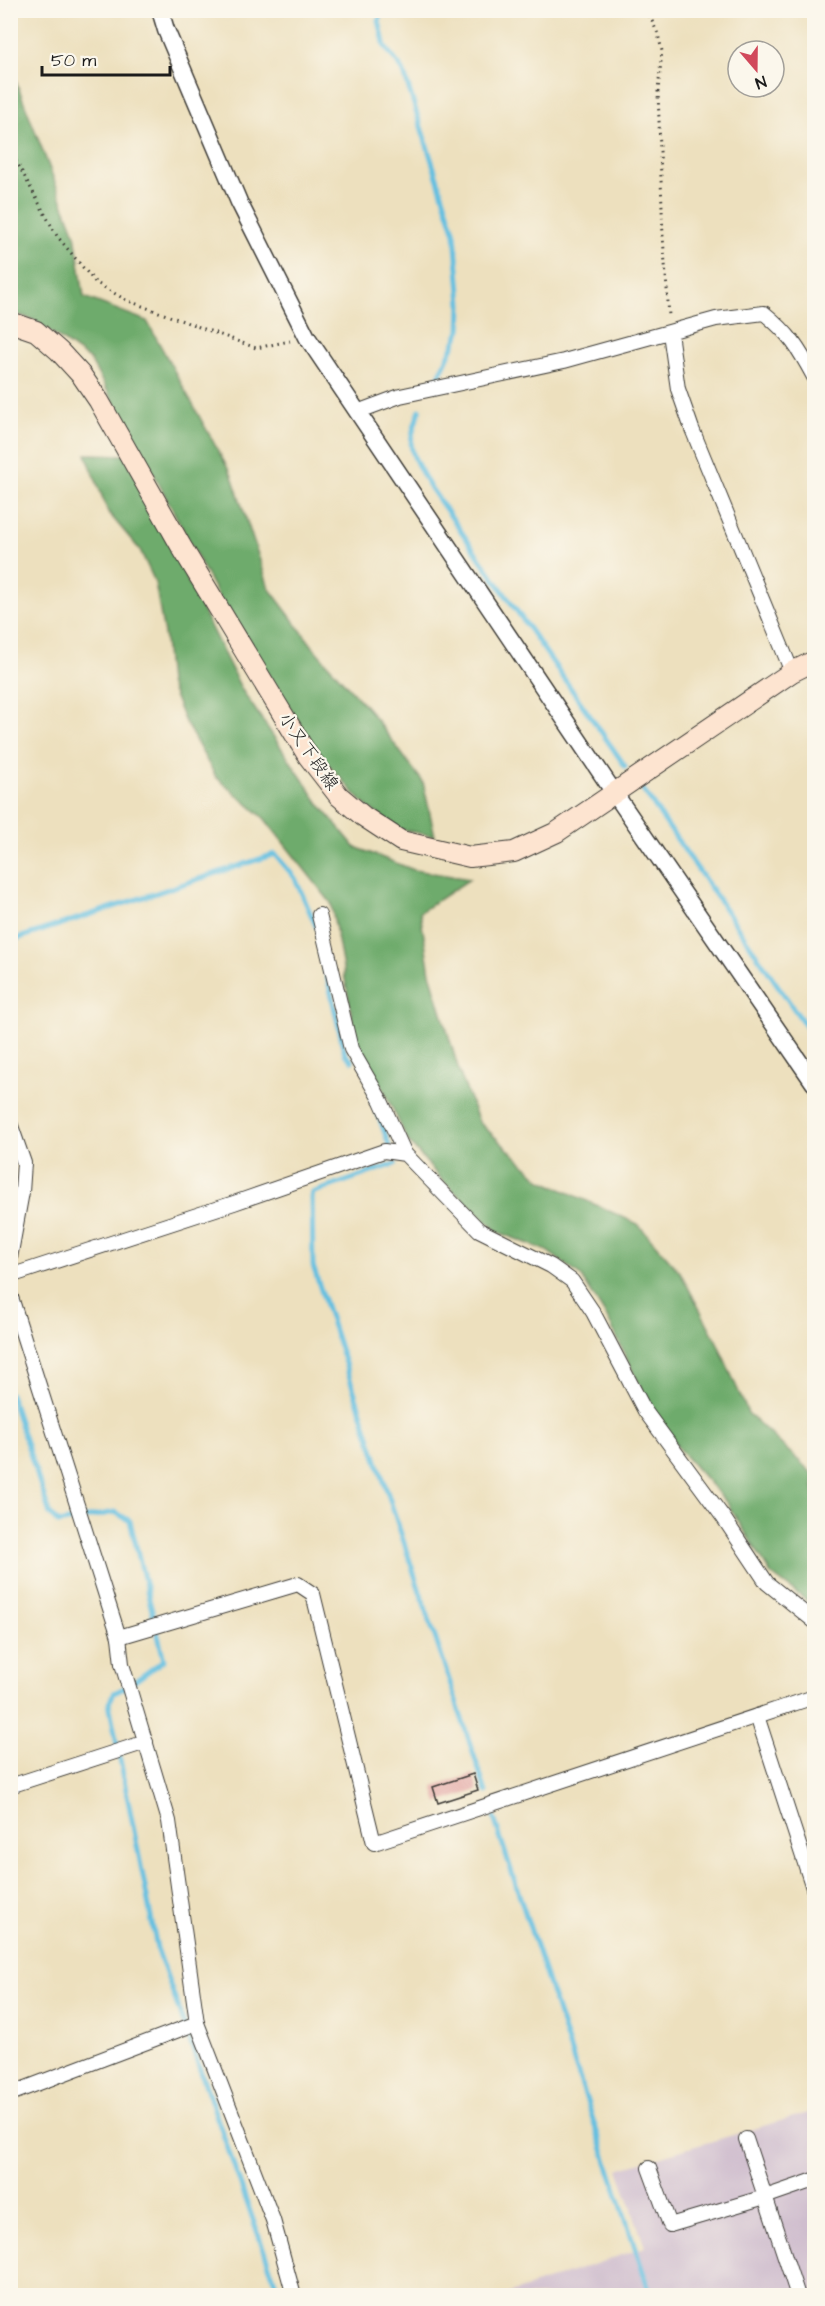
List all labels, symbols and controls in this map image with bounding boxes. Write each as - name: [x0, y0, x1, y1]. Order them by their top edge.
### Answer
- scale bar: [42, 39, 170, 77]
- north arrow: [726, 39, 786, 99]
- text: 50 m: [51, 48, 96, 73]
- text: N: [752, 70, 769, 94]
- street label: 小又下段線: [273, 707, 345, 795]

